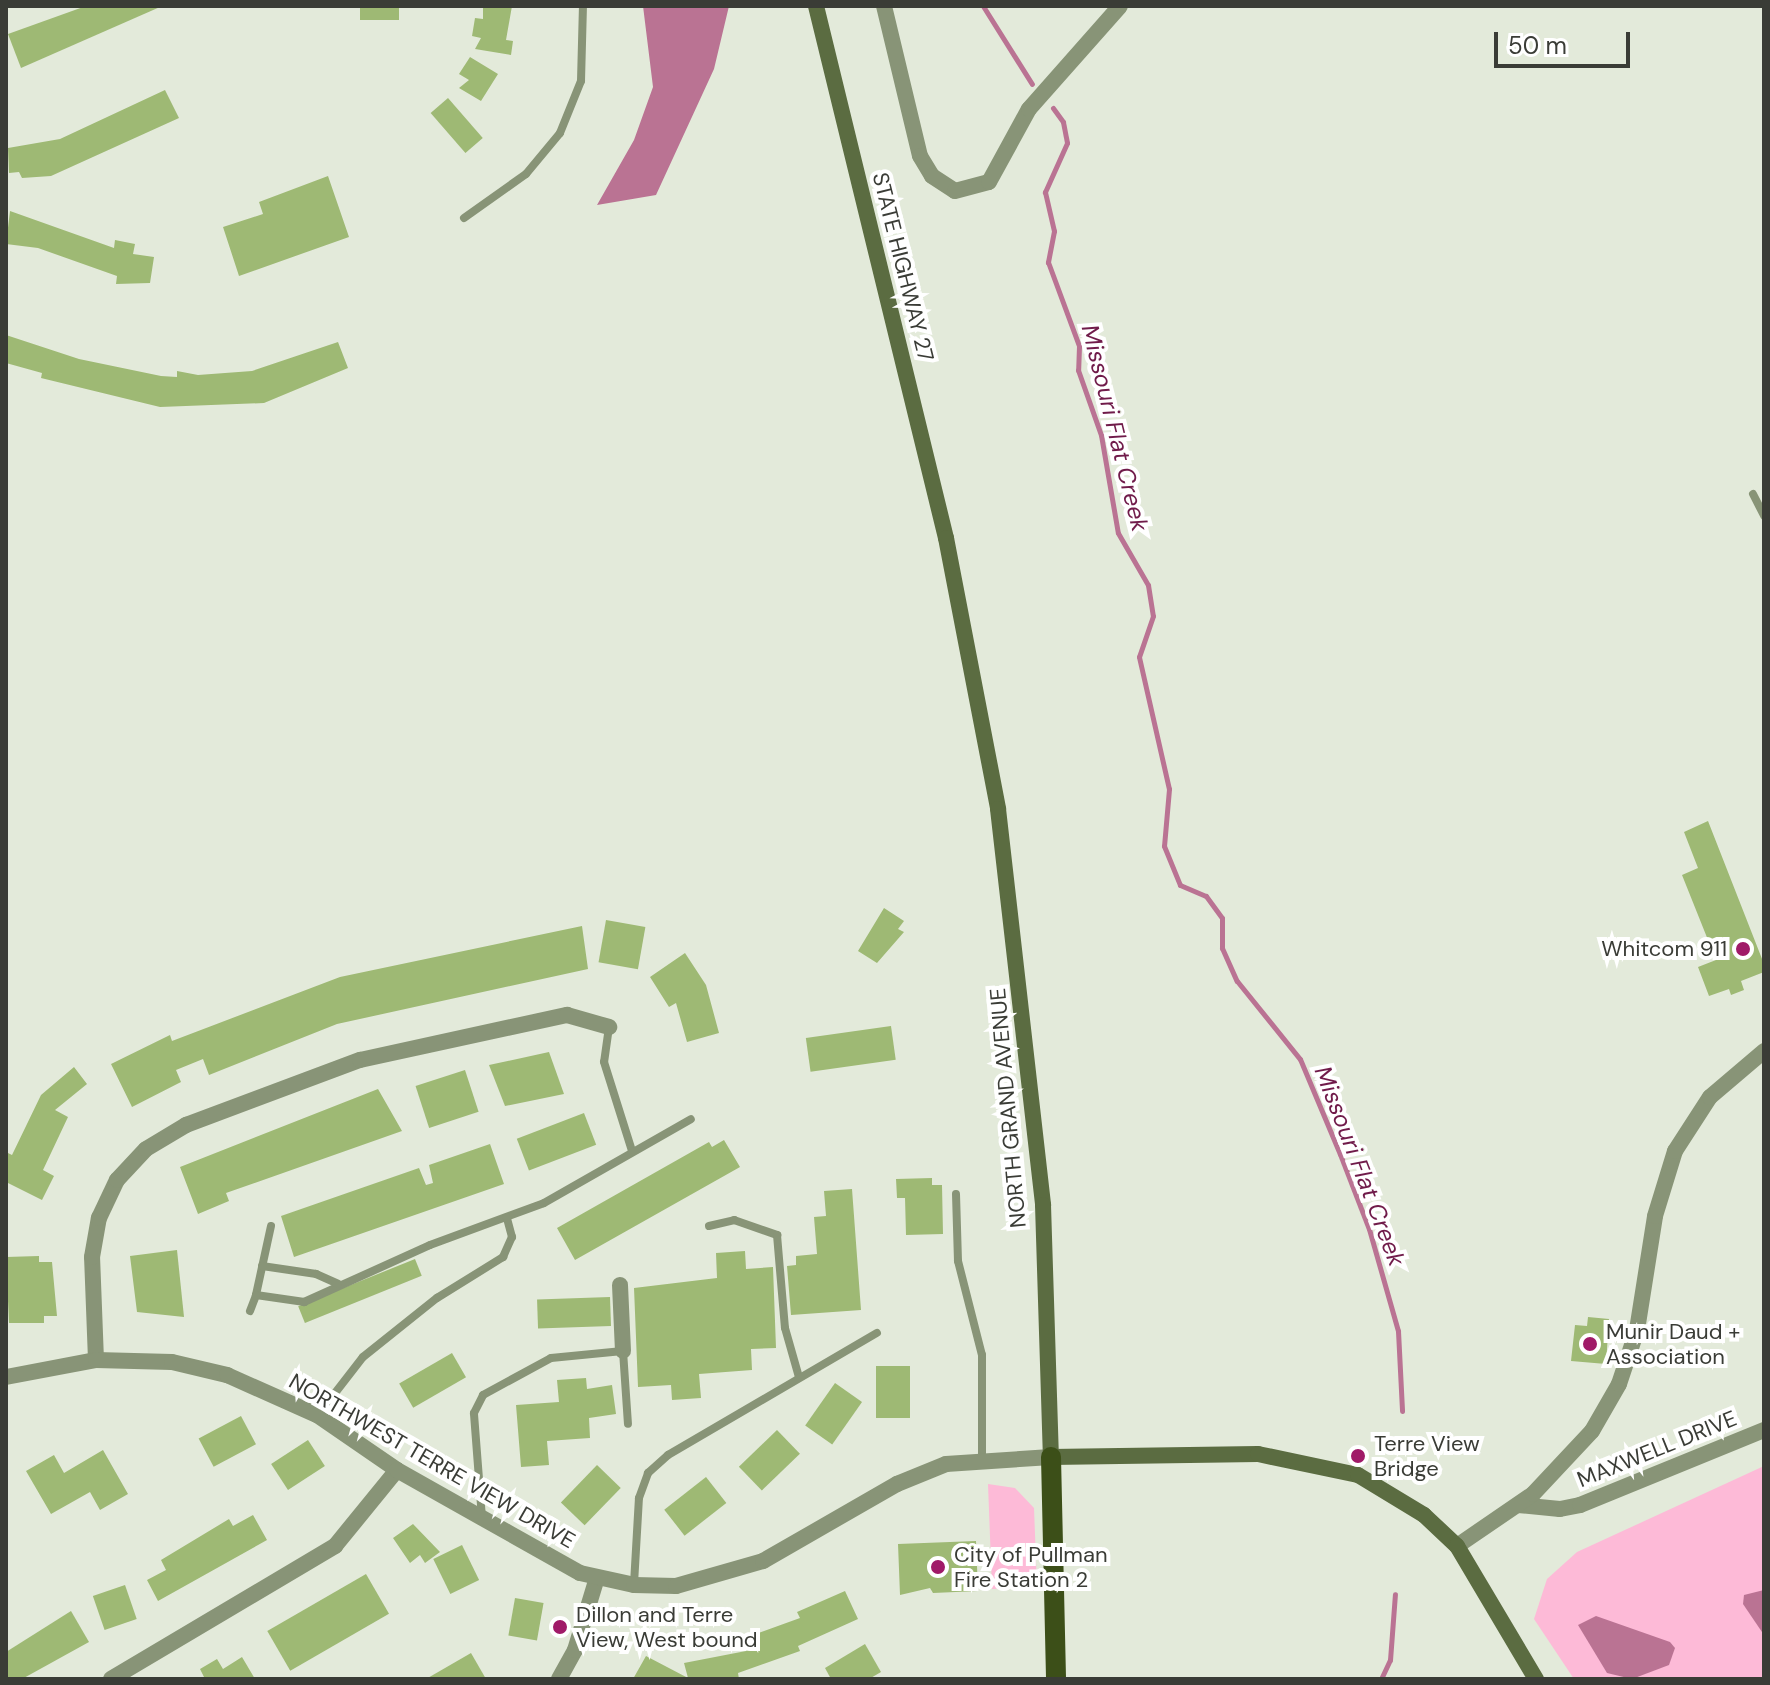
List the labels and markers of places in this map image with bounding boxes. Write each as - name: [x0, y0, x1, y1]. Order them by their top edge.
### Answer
- place label: Whitcom 911: [1601, 936, 1727, 962]
- marker: Whitcom 911: [1734, 940, 1752, 958]
- place label: Munir Daud + Association: [1606, 1318, 1740, 1370]
- marker: Munir Daud + Association: [1581, 1335, 1599, 1353]
- place label: Terre View Bridge: [1374, 1430, 1480, 1482]
- marker: Terre View Bridge: [1349, 1447, 1367, 1465]
- place label: City of Pullman Fire Station 2: [954, 1541, 1108, 1592]
- marker: City of Pullman Fire Station 2: [929, 1558, 947, 1576]
- place label: Dillon and Terre View, West bound: [576, 1601, 758, 1652]
- marker: Dillon and Terre View, West bound: [551, 1618, 569, 1636]

